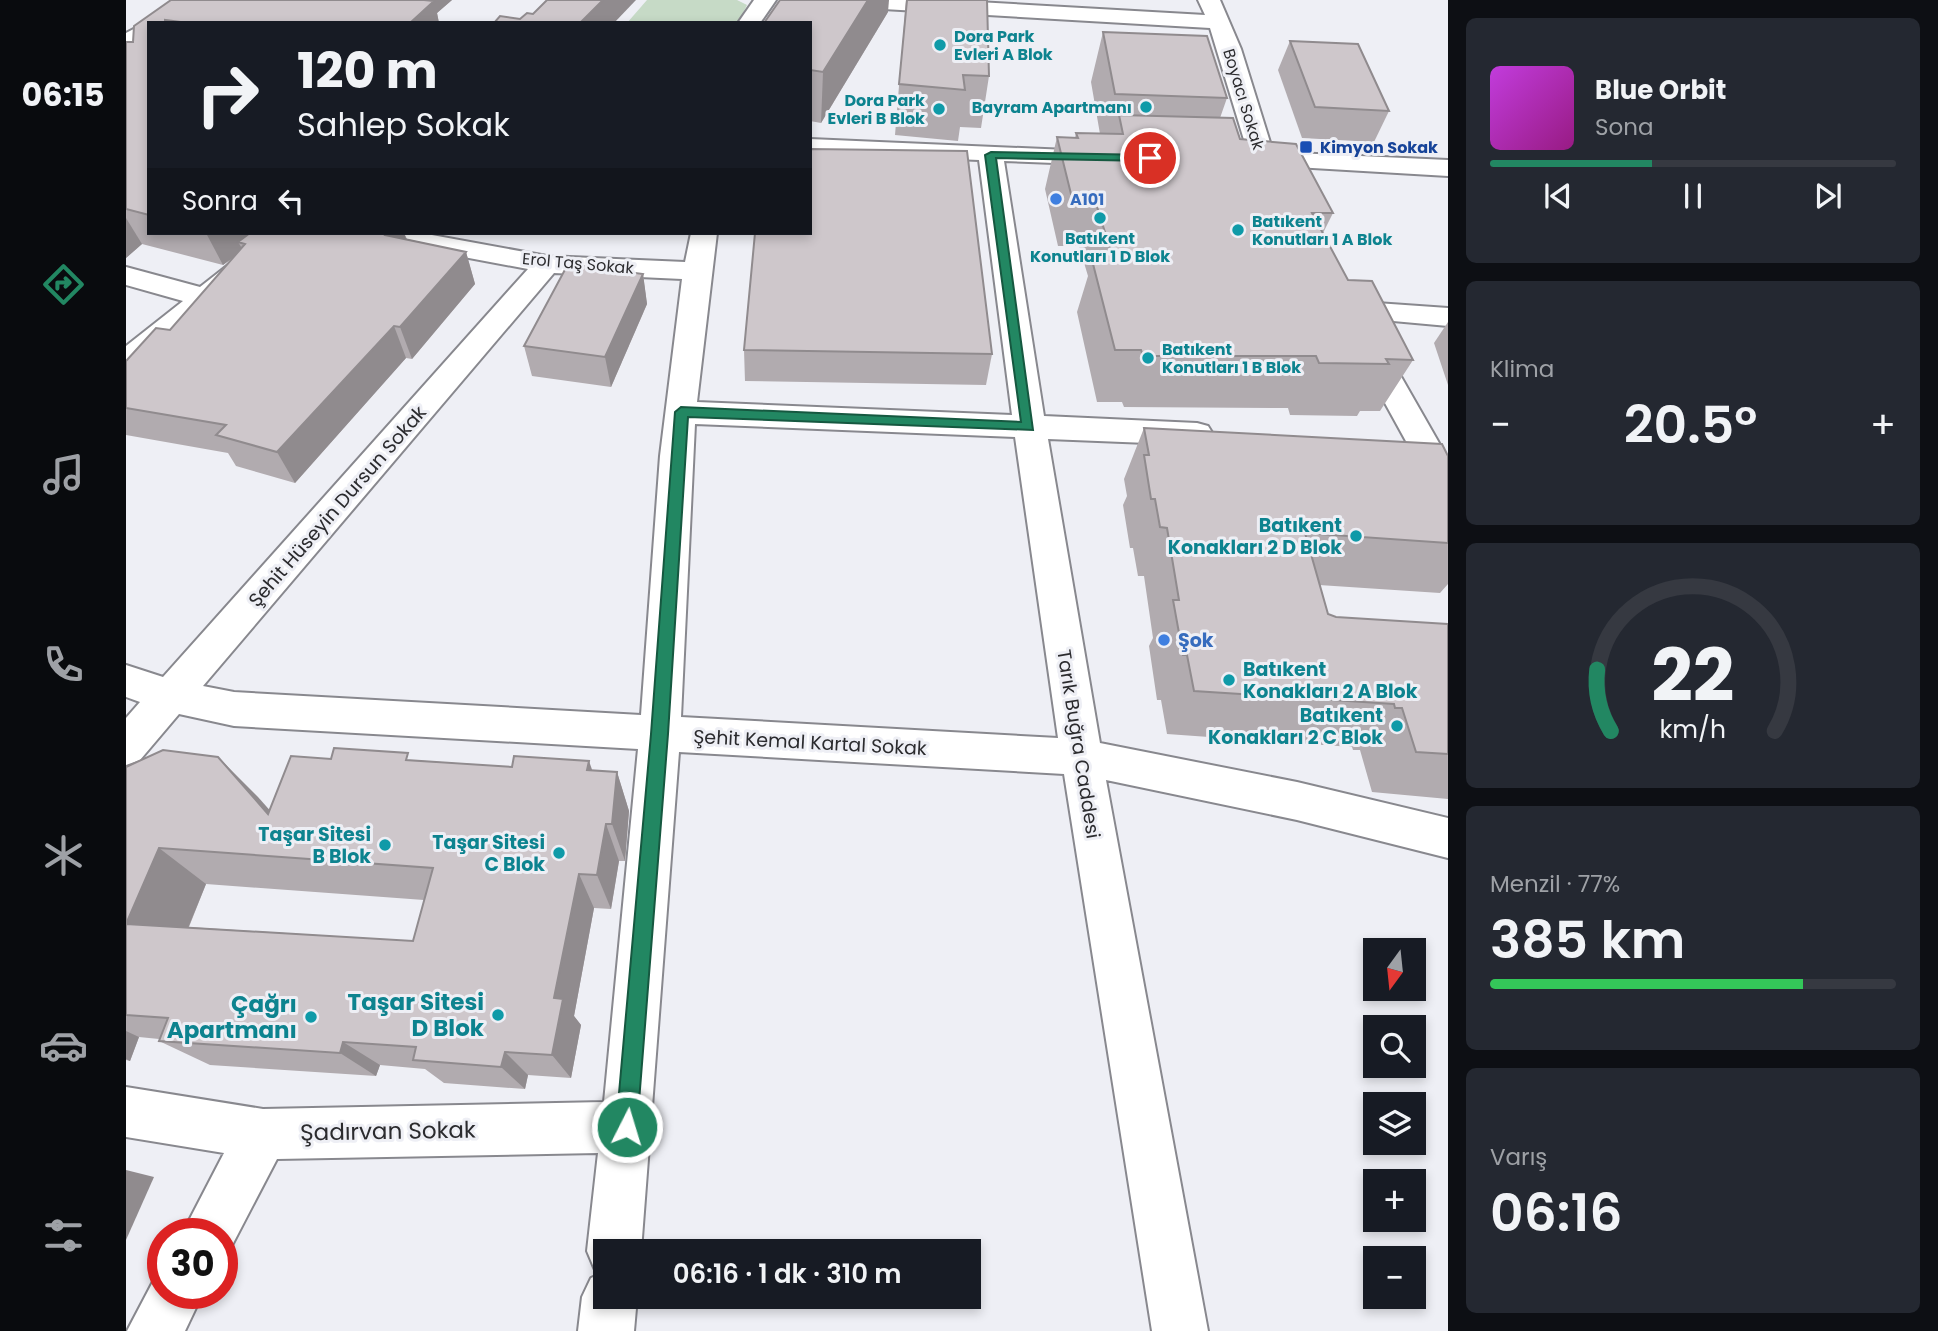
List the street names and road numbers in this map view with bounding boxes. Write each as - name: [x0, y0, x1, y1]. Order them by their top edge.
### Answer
- street label: Boyacı Sokak: [1217, 46, 1270, 153]
- street label: Erol Taş Sokak: [521, 247, 635, 280]
- street label: Şehit Hüseyin Dursun Sokak: [242, 400, 433, 613]
- street label: Tarık Buğra Caddesi: [1050, 648, 1107, 841]
- street label: Şehit Kemal Kartal Sokak: [693, 723, 928, 762]
- street label: Şadırvan Sokak: [300, 1113, 476, 1149]

